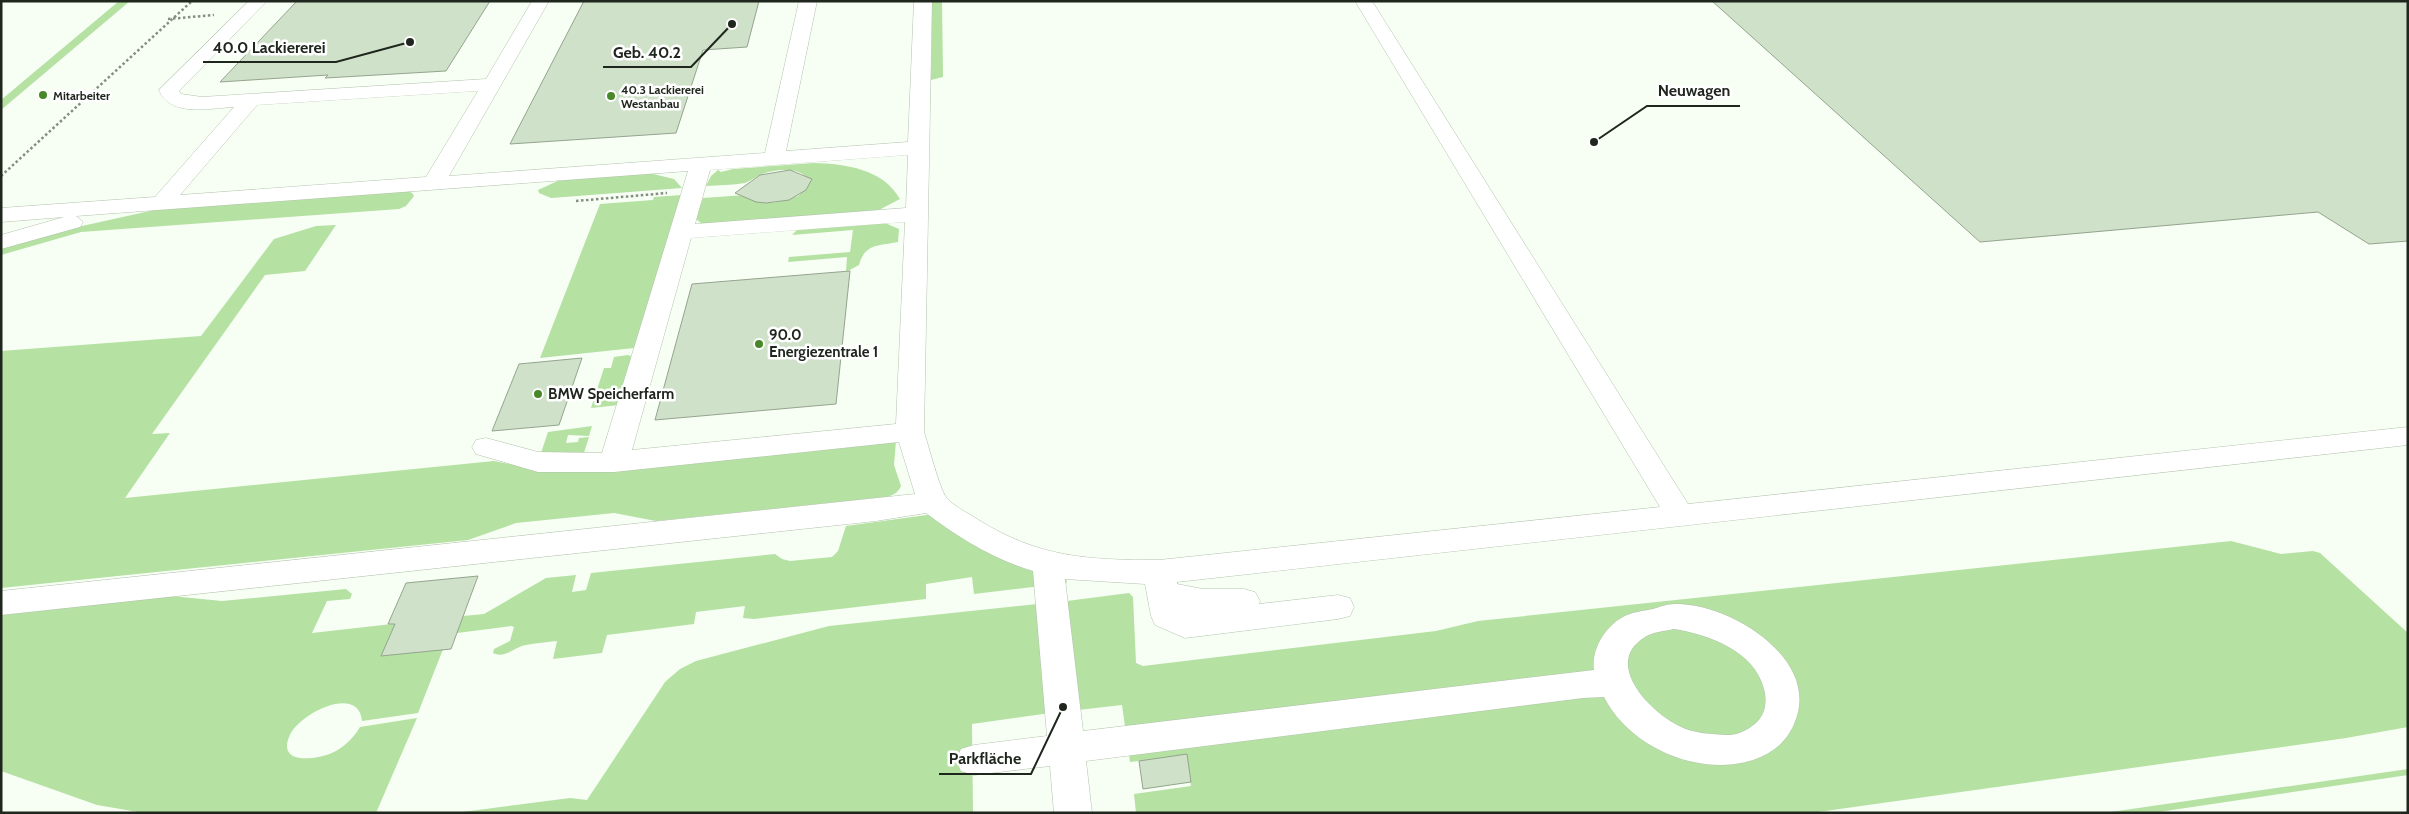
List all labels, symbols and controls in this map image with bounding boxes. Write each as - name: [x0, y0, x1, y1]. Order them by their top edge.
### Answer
- callout: 40.0 Lackiererei: [203, 31, 336, 62]
- callout: Geb. 40.2: [603, 36, 691, 67]
- text: 40.0 Lackiererei: [212, 38, 326, 57]
- text: Geb. 40.2: [613, 43, 681, 62]
- callout: Neuwagen: [1647, 75, 1740, 106]
- text: Neuwagen: [1658, 81, 1730, 100]
- place label: 40.3 Lackiererei Westanbau: [621, 82, 704, 111]
- place label: Mitarbeiter: [53, 88, 110, 103]
- marker: Mitarbeiter: [37, 89, 49, 101]
- marker: 40.3 Lackiererei Westanbau: [605, 90, 617, 102]
- place label: 90.0 Energiezentrale 1: [769, 326, 878, 361]
- marker: 90.0 Energiezentrale 1: [753, 338, 765, 350]
- place label: BMW Speicherfarm: [548, 385, 674, 403]
- marker: BMW Speicherfarm: [532, 388, 544, 400]
- callout: Parkfläche: [939, 743, 1031, 774]
- text: Parkfläche: [949, 749, 1021, 768]

